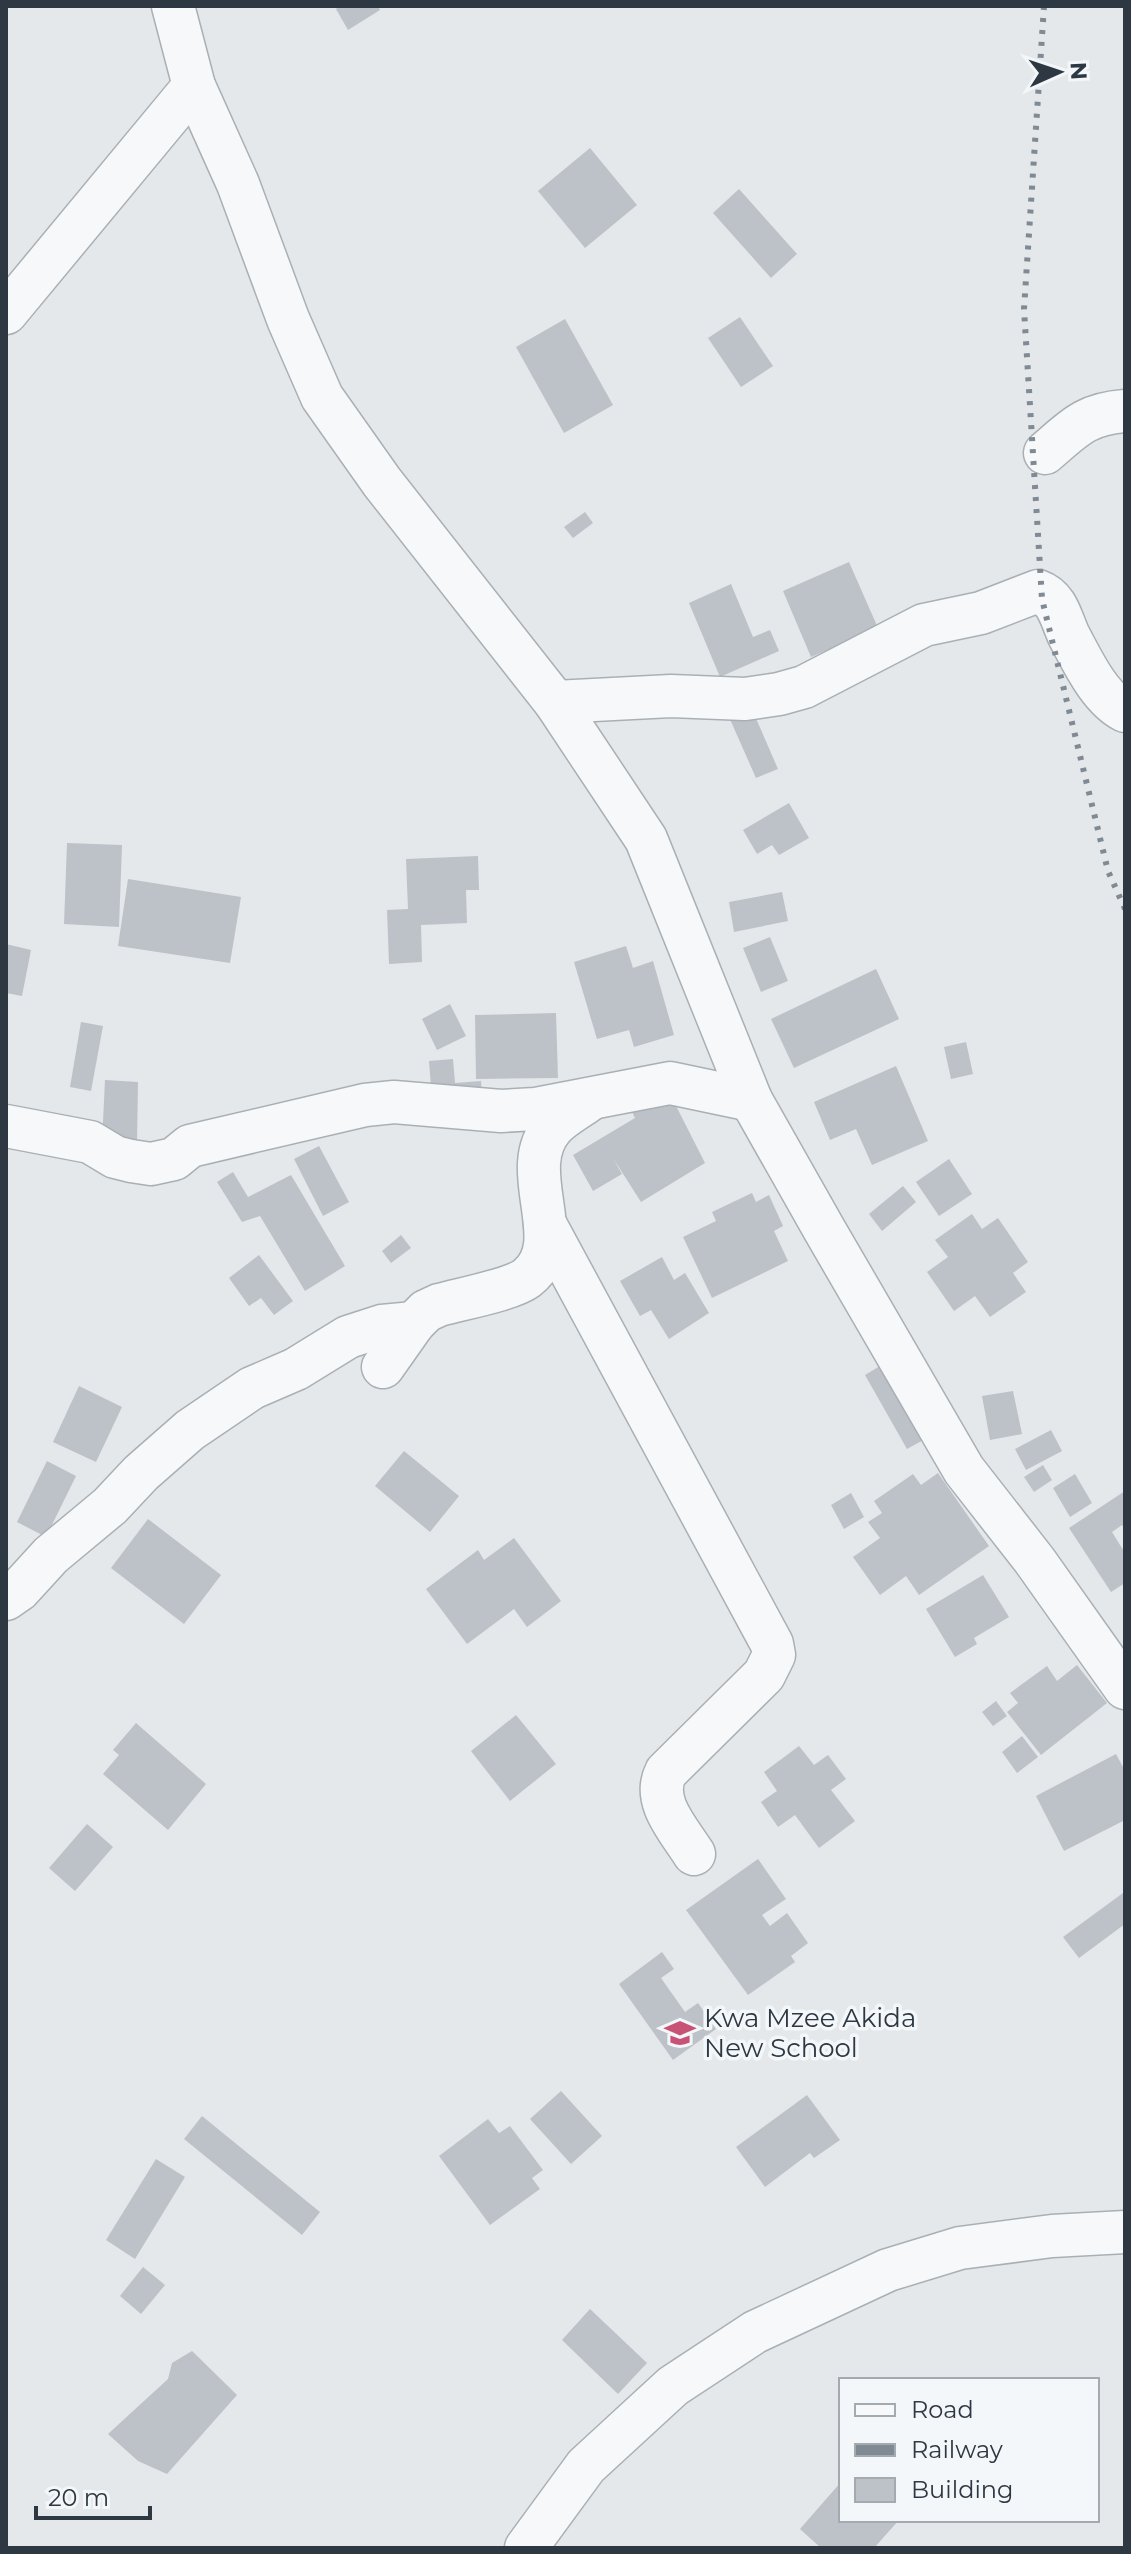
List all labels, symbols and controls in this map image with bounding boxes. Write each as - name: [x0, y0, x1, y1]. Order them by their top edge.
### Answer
- north arrow: [1019, 32, 1099, 112]
- text: N: [1065, 61, 1092, 81]
- place label: Kwa Mzee Akida New School: [704, 2002, 916, 2064]
- school or university icon: Kwa Mzee Akida New School: [663, 2016, 697, 2050]
- legend: [839, 2378, 1099, 2522]
- text: Road: [911, 2395, 974, 2424]
- text: Railway: [911, 2435, 1003, 2464]
- scale bar: [36, 2470, 150, 2520]
- text: Building: [911, 2475, 1014, 2504]
- text: 20 m: [48, 2483, 109, 2512]

